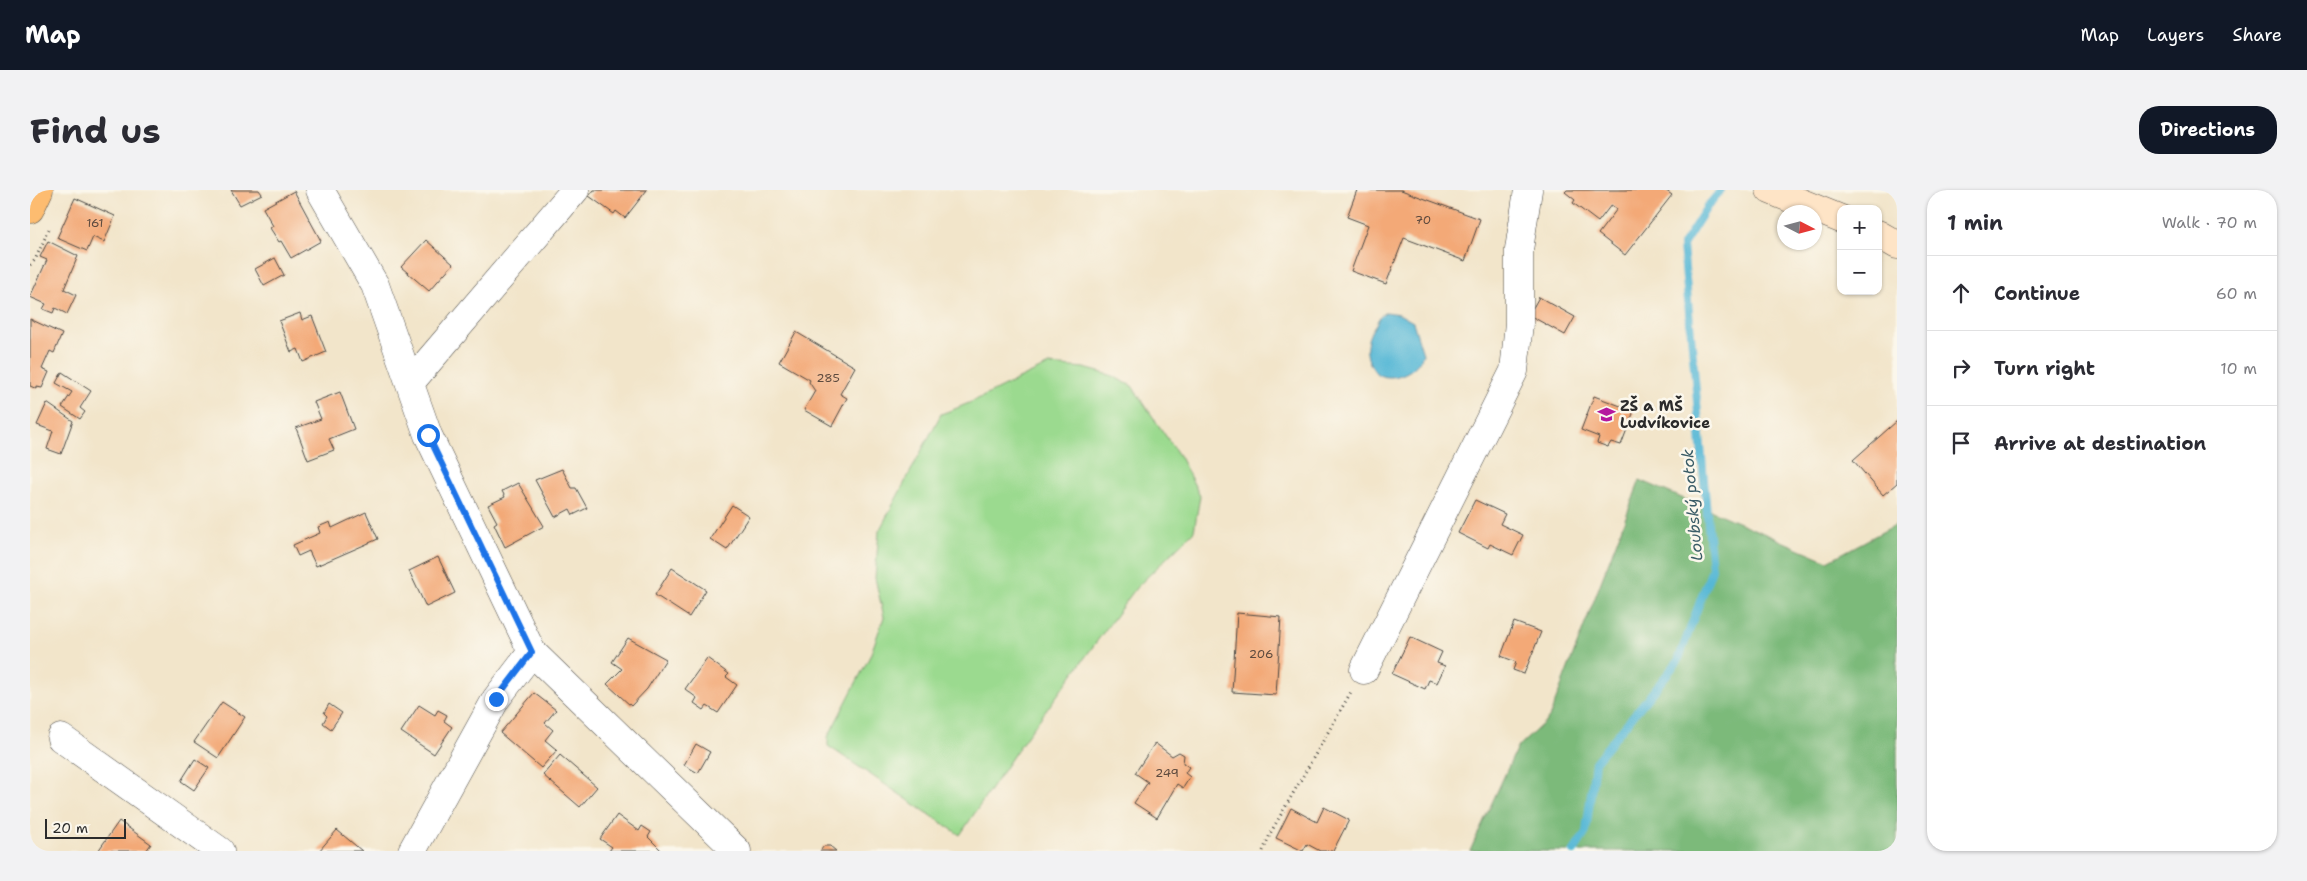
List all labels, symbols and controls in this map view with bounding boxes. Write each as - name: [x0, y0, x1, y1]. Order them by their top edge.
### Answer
- text: Map: [25, 19, 81, 51]
- text: Map: [2081, 23, 2119, 47]
- text: Layers: [2147, 23, 2204, 47]
- text: Share: [2232, 23, 2282, 47]
- button: Directions: [2139, 106, 2277, 154]
- text: Find us: [30, 107, 161, 154]
- north arrow: [1777, 205, 1822, 250]
- map controls: [1837, 205, 1882, 295]
- button: +: [1837, 205, 1882, 250]
- text: 1 min: [1947, 209, 2003, 237]
- house number: 70: [1415, 212, 1431, 228]
- text: Walk · 70 m: [2162, 212, 2257, 233]
- house number: 161: [86, 215, 104, 231]
- button: −: [1837, 250, 1882, 295]
- icon: ahead: [1947, 279, 1975, 307]
- text: Continue: [1994, 281, 2080, 306]
- text: 60 m: [2216, 283, 2257, 304]
- icon: right: [1947, 354, 1975, 382]
- text: Turn right: [1994, 356, 2095, 381]
- text: 10 m: [2220, 358, 2257, 379]
- house number: 285: [816, 370, 840, 386]
- place label: ZŠ a MŠ Ludvíkovice: [1620, 395, 1710, 433]
- school or university icon: ZŠ a MŠ Ludvíkovice: [1596, 405, 1616, 425]
- route start: [417, 424, 440, 447]
- icon: arrive: [1947, 429, 1975, 457]
- text: Arrive at destination: [1994, 431, 2206, 456]
- water label: Loubský potok: [1677, 448, 1707, 562]
- house number: 206: [1249, 646, 1273, 662]
- route end: [485, 688, 508, 711]
- house number: 249: [1155, 765, 1179, 781]
- scale bar: [45, 816, 126, 839]
- text: 20 m: [52, 819, 88, 837]

